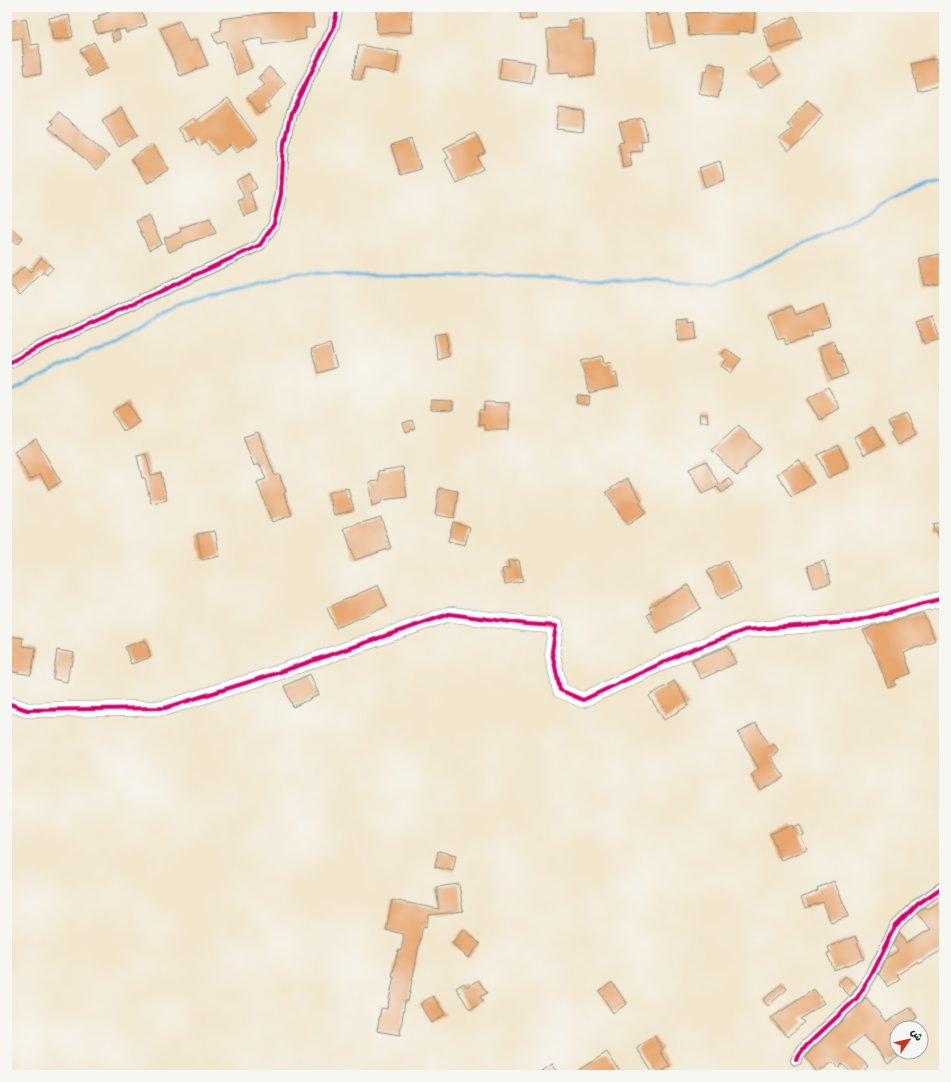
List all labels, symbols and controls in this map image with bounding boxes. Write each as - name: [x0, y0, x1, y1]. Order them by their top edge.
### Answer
- north arrow: [889, 1020, 929, 1060]
- text: ش: [907, 1025, 926, 1044]

